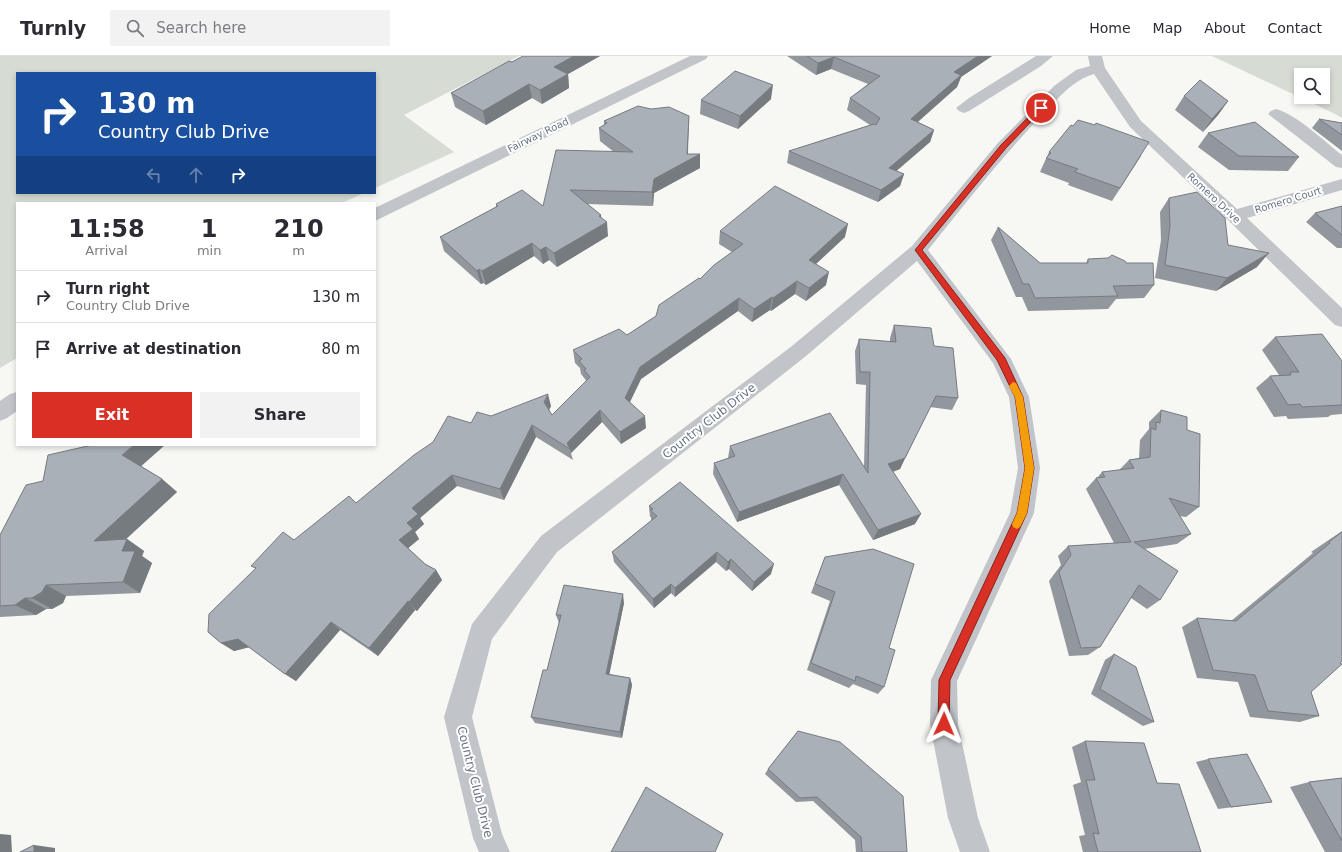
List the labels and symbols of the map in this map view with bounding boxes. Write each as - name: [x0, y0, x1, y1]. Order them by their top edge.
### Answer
- pin: [1024, 91, 1058, 125]
- street label: Fairway Road: [506, 116, 570, 154]
- street label: Romero Drive: [1185, 171, 1243, 225]
- street label: Romero Court: [1253, 185, 1323, 215]
- street label: Country Club Drive: [660, 380, 758, 462]
- position arrow: [923, 703, 965, 745]
- street label: Country Club Drive: [454, 725, 496, 839]

